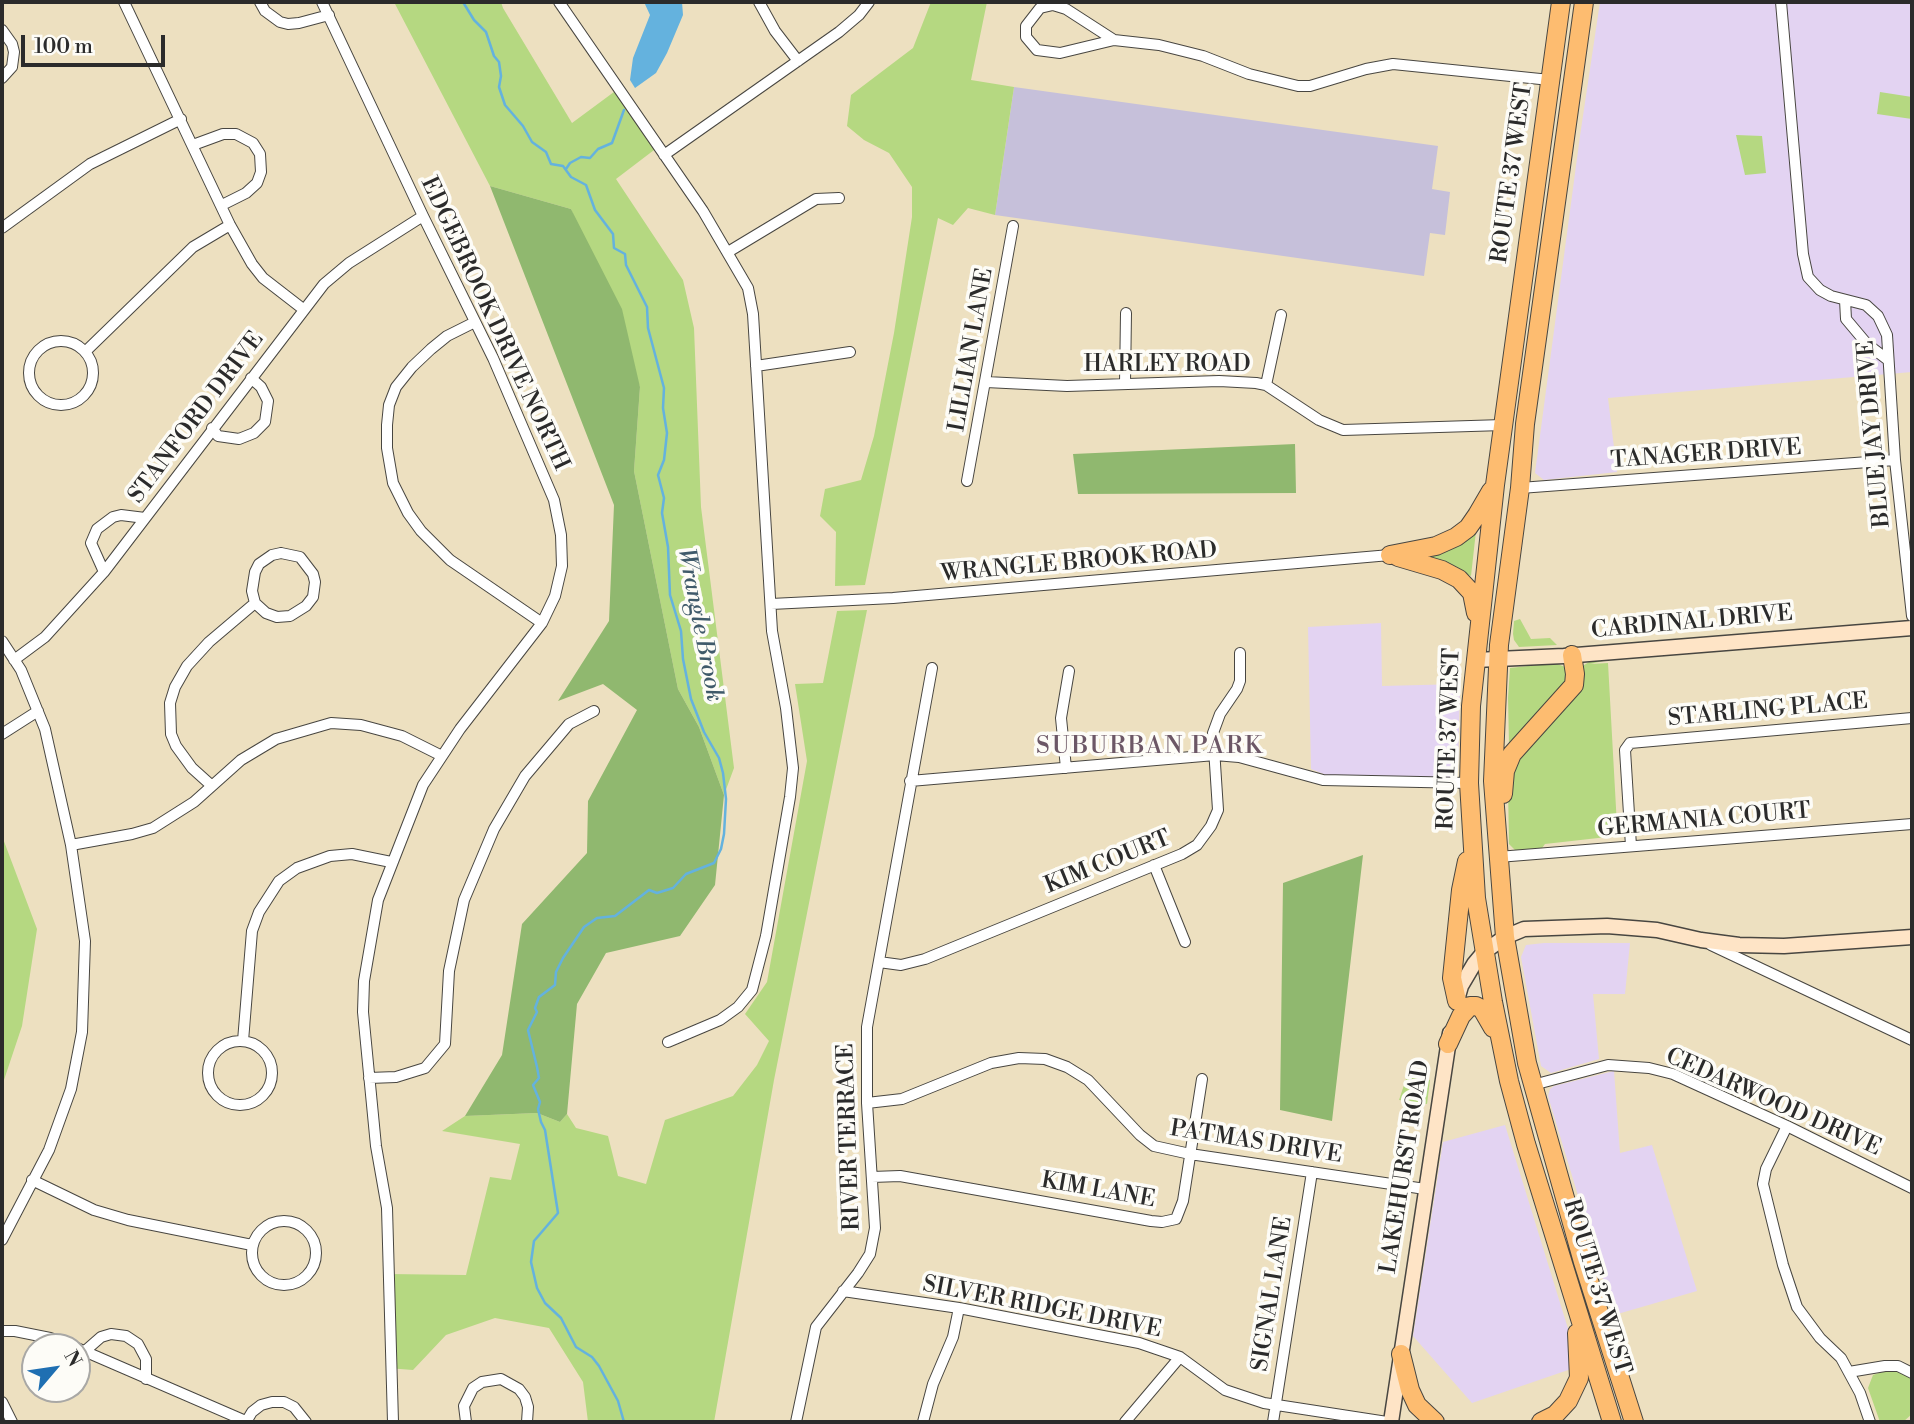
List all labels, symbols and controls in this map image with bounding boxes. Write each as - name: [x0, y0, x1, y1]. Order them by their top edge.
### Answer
- scale bar: [24, 21, 168, 65]
- text: 100 m: [34, 34, 93, 60]
- street label: ROUTE 37 WEST: [1487, 81, 1539, 265]
- street label: EDGEBROOK DRIVE NORTH: [414, 173, 574, 475]
- street label: LILLIAN LANE: [944, 266, 1000, 434]
- street label: STANFORD DRIVE: [123, 327, 271, 509]
- street label: BLUE JAY DRIVE: [1853, 339, 1897, 529]
- street label: HARLEY ROAD: [1083, 351, 1251, 379]
- street label: TANAGER DRIVE: [1610, 435, 1802, 475]
- street label: WRANGLE BROOK ROAD: [940, 537, 1218, 589]
- water label: Wrangle Brook: [670, 546, 728, 704]
- street label: CARDINAL DRIVE: [1590, 600, 1794, 646]
- street label: ROUTE 37 WEST: [1433, 648, 1467, 830]
- street label: STARLING PLACE: [1667, 689, 1869, 733]
- district label: SUBURBAN PARK: [1038, 733, 1262, 761]
- street label: GERMANIA COURT: [1596, 798, 1812, 844]
- street label: KIM COURT: [1041, 825, 1175, 901]
- street label: RIVER TERRACE: [833, 1043, 867, 1231]
- street label: CEDARWOOD DRIVE: [1661, 1043, 1885, 1163]
- street label: LAKEHURST ROAD: [1375, 1058, 1437, 1276]
- street label: PATMAS DRIVE: [1168, 1116, 1344, 1170]
- street label: KIM LANE: [1039, 1167, 1157, 1215]
- street label: ROUTE 37 WEST: [1556, 1196, 1636, 1378]
- street label: SIGNAL LANE: [1247, 1215, 1299, 1373]
- street label: SILVER RIDGE DRIVE: [920, 1271, 1164, 1345]
- north arrow: [21, 1333, 91, 1403]
- text: N: [58, 1346, 87, 1371]

